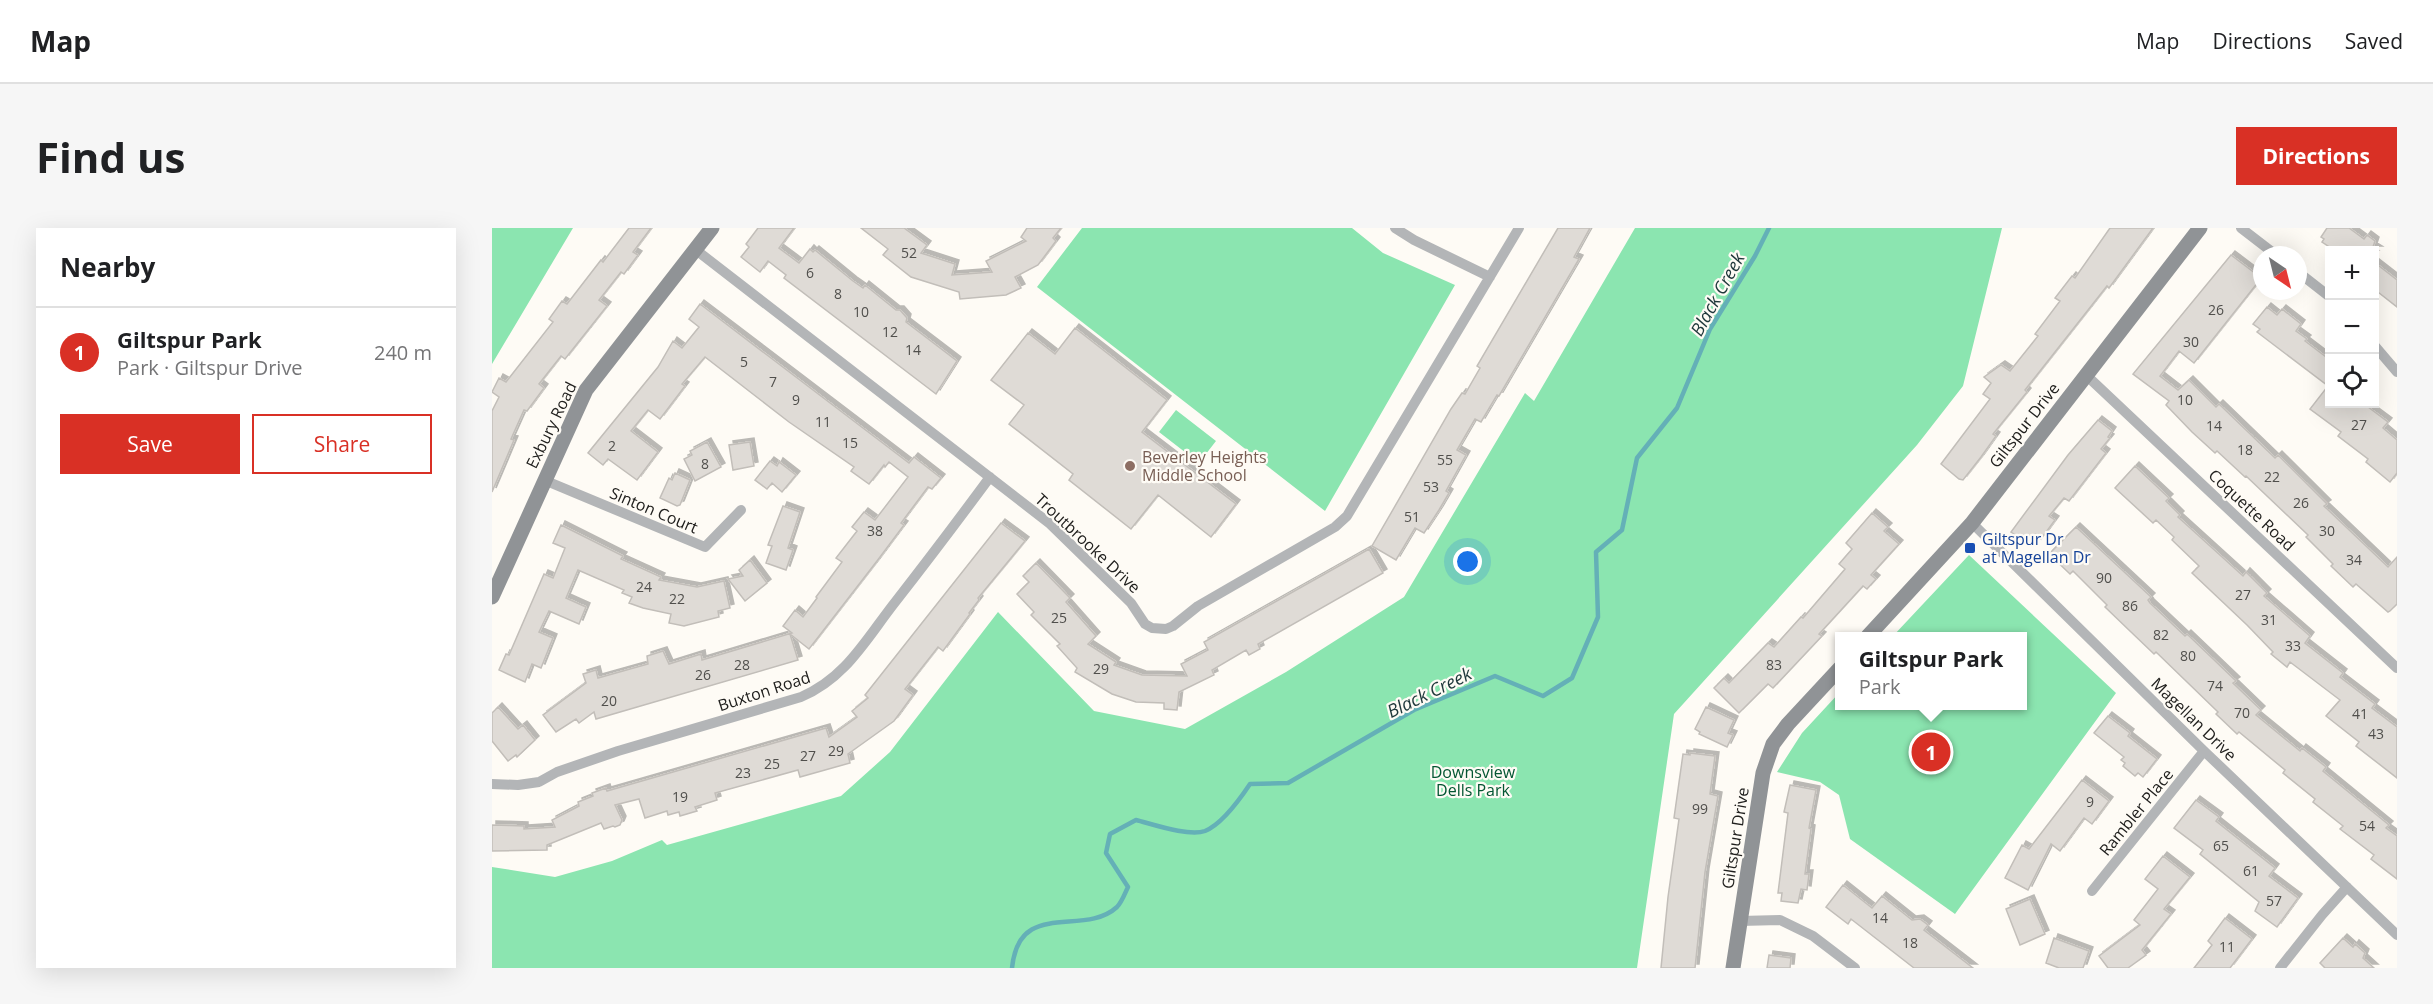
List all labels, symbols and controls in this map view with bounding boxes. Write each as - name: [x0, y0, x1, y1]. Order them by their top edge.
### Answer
- text: Map: [30, 22, 91, 60]
- text: Map: [2136, 27, 2179, 55]
- text: Directions: [2212, 27, 2312, 55]
- text: Saved: [2345, 27, 2403, 55]
- button: Directions: [2236, 127, 2397, 185]
- text: Find us: [36, 128, 185, 185]
- house number: 52: [901, 243, 917, 262]
- north arrow: [2253, 246, 2307, 300]
- map controls: [2325, 246, 2379, 408]
- button: +: [2325, 246, 2379, 300]
- water label: Black Creek: [1684, 247, 1750, 340]
- text: Nearby: [60, 249, 155, 285]
- house number: 6: [806, 263, 814, 282]
- house number: 8: [834, 284, 842, 303]
- house number: 26: [2208, 300, 2224, 319]
- button: −: [2325, 300, 2379, 354]
- house number: 10: [853, 302, 869, 321]
- house number: 12: [882, 322, 898, 341]
- text: Giltspur Park: [117, 324, 262, 354]
- house number: 30: [2183, 332, 2199, 351]
- text: 1: [74, 339, 85, 366]
- text: 240 m: [374, 339, 432, 366]
- house number: 14: [905, 340, 921, 359]
- house number: 5: [740, 352, 748, 371]
- text: Park · Giltspur Drive: [117, 354, 303, 381]
- button: locate: [2325, 354, 2379, 408]
- house number: 7: [769, 372, 777, 391]
- street label: Exbury Road: [521, 378, 581, 472]
- street label: Giltspur Drive: [1984, 378, 2064, 472]
- house number: 9: [792, 390, 800, 409]
- house number: 10: [2177, 390, 2193, 409]
- house number: 11: [815, 412, 831, 431]
- button: Save: [60, 414, 240, 474]
- button: Share: [252, 414, 432, 474]
- house number: 27: [2351, 415, 2367, 434]
- house number: 14: [2206, 416, 2222, 435]
- house number: 15: [842, 433, 858, 452]
- house number: 2: [608, 436, 616, 455]
- house number: 18: [2237, 440, 2253, 459]
- place label: Beverley Heights Middle School: [1142, 446, 1267, 486]
- house number: 55: [1437, 450, 1453, 469]
- house number: 8: [701, 454, 709, 473]
- marker: Beverley Heights Middle School: [1123, 459, 1137, 473]
- street label: Coquette Road: [2204, 464, 2300, 556]
- house number: 22: [2264, 467, 2280, 486]
- house number: 53: [1423, 477, 1439, 496]
- street label: Sinton Court: [607, 482, 702, 539]
- street label: Troutbrooke Drive: [1030, 488, 1146, 598]
- house number: 26: [2293, 493, 2309, 512]
- house number: 51: [1404, 507, 1420, 526]
- house number: 38: [867, 521, 883, 540]
- house number: 30: [2319, 521, 2335, 540]
- place label: Giltspur Dr at Magellan Dr: [1982, 528, 2091, 568]
- marker: Giltspur Dr at Magellan Dr: [1963, 541, 1977, 555]
- your location: [1453, 547, 1482, 576]
- house number: 34: [2346, 550, 2362, 569]
- house number: 90: [2096, 568, 2112, 587]
- house number: 24: [636, 577, 652, 596]
- house number: 27: [2235, 585, 2251, 604]
- house number: 22: [669, 589, 685, 608]
- house number: 86: [2122, 596, 2138, 615]
- house number: 25: [1051, 608, 1067, 627]
- house number: 31: [2261, 610, 2277, 629]
- house number: 82: [2153, 625, 2169, 644]
- popup: [1835, 632, 2027, 710]
- house number: 33: [2285, 636, 2301, 655]
- text: Giltspur Park: [1859, 643, 2003, 673]
- house number: 80: [2180, 646, 2196, 665]
- house number: 28: [734, 655, 750, 674]
- house number: 83: [1766, 655, 1782, 674]
- house number: 29: [1093, 659, 1109, 678]
- water label: Black Creek: [1383, 661, 1476, 723]
- house number: 26: [695, 665, 711, 684]
- street label: Buxton Road: [715, 666, 813, 716]
- text: Park: [1859, 673, 1900, 700]
- street label: Magellan Drive: [2146, 673, 2242, 765]
- house number: 74: [2207, 676, 2223, 695]
- house number: 20: [601, 691, 617, 710]
- house number: 70: [2234, 703, 2250, 722]
- house number: 41: [2352, 704, 2368, 723]
- house number: 43: [2368, 724, 2384, 743]
- pin: 1: [1912, 730, 1950, 774]
- house number: 29: [828, 741, 844, 760]
- house number: 27: [800, 746, 816, 765]
- house number: 25: [764, 754, 780, 773]
- park label: Downsview Dells Park: [1431, 761, 1516, 801]
- house number: 23: [735, 763, 751, 782]
- street label: Rambler Place: [2094, 764, 2178, 860]
- street label: Giltspur Drive: [1716, 786, 1754, 890]
- house number: 19: [672, 787, 688, 806]
- house number: 9: [2086, 792, 2094, 811]
- house number: 99: [1692, 799, 1708, 818]
- house number: 54: [2359, 816, 2375, 835]
- house number: 65: [2213, 836, 2229, 855]
- house number: 61: [2243, 861, 2259, 880]
- house number: 57: [2266, 891, 2282, 910]
- house number: 14: [1872, 908, 1888, 927]
- house number: 18: [1902, 933, 1918, 952]
- house number: 11: [2219, 937, 2235, 956]

